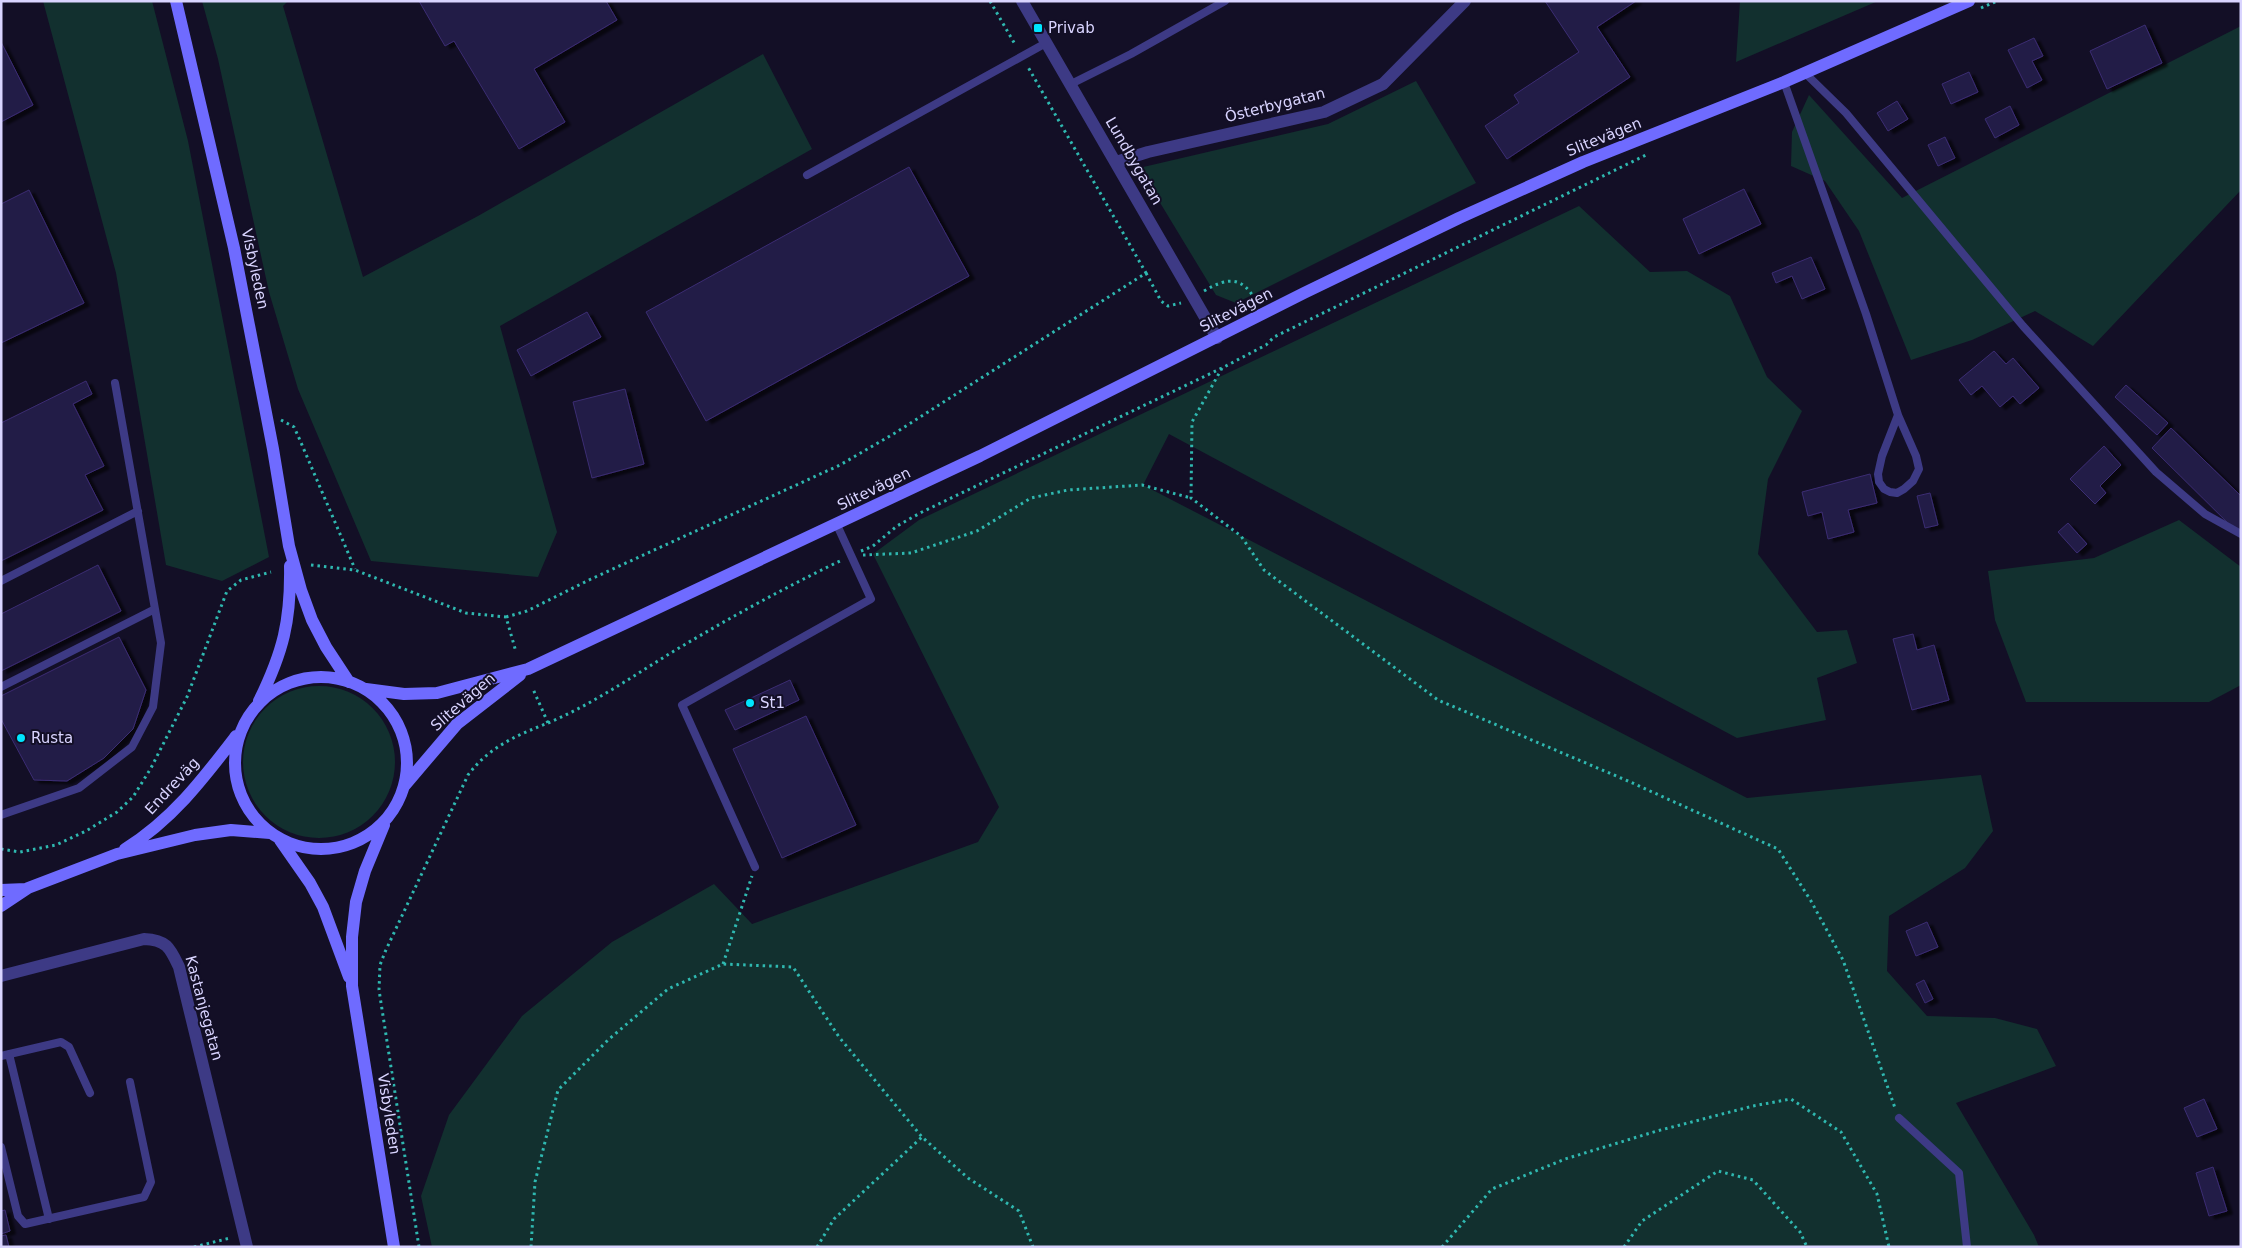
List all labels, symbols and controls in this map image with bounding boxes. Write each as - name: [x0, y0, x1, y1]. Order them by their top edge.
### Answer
- place label: Privab: [1048, 19, 1095, 37]
- marker: Privab: [1032, 22, 1044, 34]
- street label: Österbygatan: [1223, 83, 1327, 126]
- street label: Lundbygatan: [1102, 114, 1166, 208]
- street label: Slitevägen: [1564, 114, 1644, 160]
- street label: Visbyleden: [238, 227, 272, 311]
- street label: Slitevägen: [1197, 284, 1275, 336]
- street label: Slitevägen: [834, 464, 914, 514]
- street label: Slitevägen: [427, 669, 499, 735]
- place label: St1: [760, 694, 785, 712]
- marker: St1: [744, 697, 756, 709]
- place label: Rusta: [31, 729, 73, 747]
- marker: Rusta: [15, 732, 27, 744]
- street label: Endreväg: [141, 754, 203, 818]
- street label: Kastanjegatan: [181, 954, 227, 1062]
- street label: Visbyleden: [374, 1072, 404, 1156]

